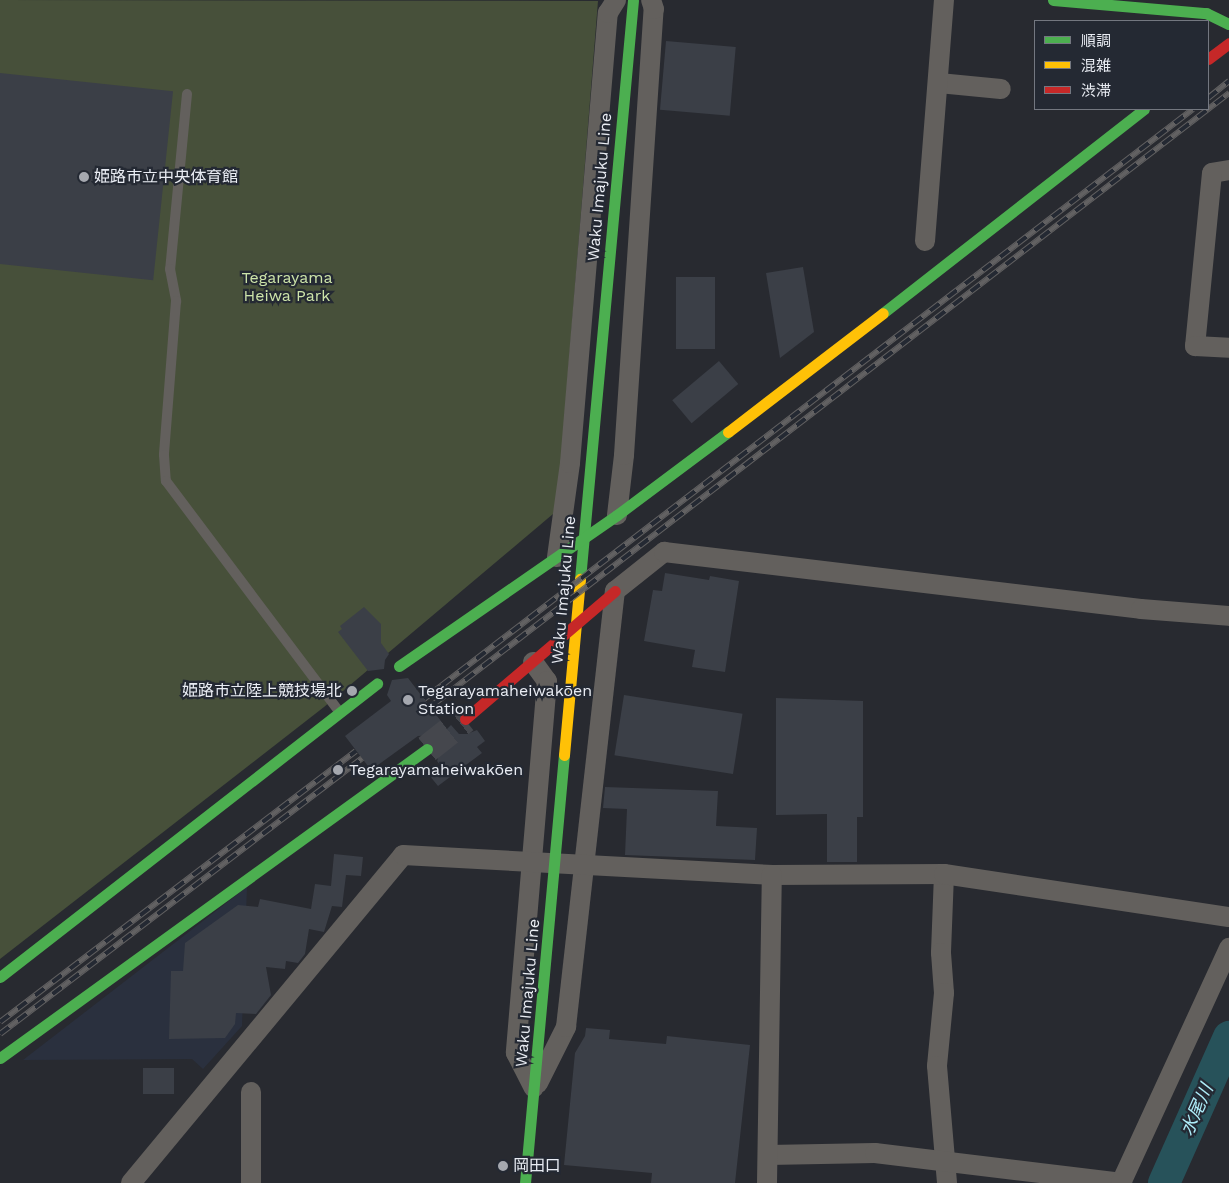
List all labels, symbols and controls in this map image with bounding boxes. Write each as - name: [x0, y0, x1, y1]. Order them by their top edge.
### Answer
- legend: [1034, 20, 1209, 110]
- text: 順調: [1081, 32, 1111, 50]
- text: 混雑: [1081, 57, 1111, 75]
- text: 渋滞: [1081, 82, 1111, 100]
- street label: Waku Imajuku Line: [584, 112, 616, 262]
- place label: 姫路市立中央体育館: [94, 167, 238, 187]
- marker: 姫路市立中央体育館: [78, 171, 90, 183]
- park label: Tegarayama Heiwa Park: [241, 268, 333, 306]
- street label: Waku Imajuku Line: [548, 515, 580, 665]
- place label: 姫路市立陸上競技場北: [182, 681, 342, 701]
- place label: Tegarayamaheiwakōen Station: [418, 681, 592, 719]
- marker: 姫路市立陸上競技場北: [346, 685, 358, 697]
- marker: Tegarayamaheiwakōen Station: [402, 694, 414, 706]
- place label: Tegarayamaheiwakōen: [349, 760, 523, 780]
- marker: Tegarayamaheiwakōen: [331, 763, 345, 777]
- street label: Waku Imajuku Line: [512, 918, 544, 1068]
- water label: 水尾川: [1176, 1081, 1218, 1139]
- place label: 岡田口: [513, 1156, 561, 1176]
- marker: 岡田口: [497, 1160, 509, 1172]

